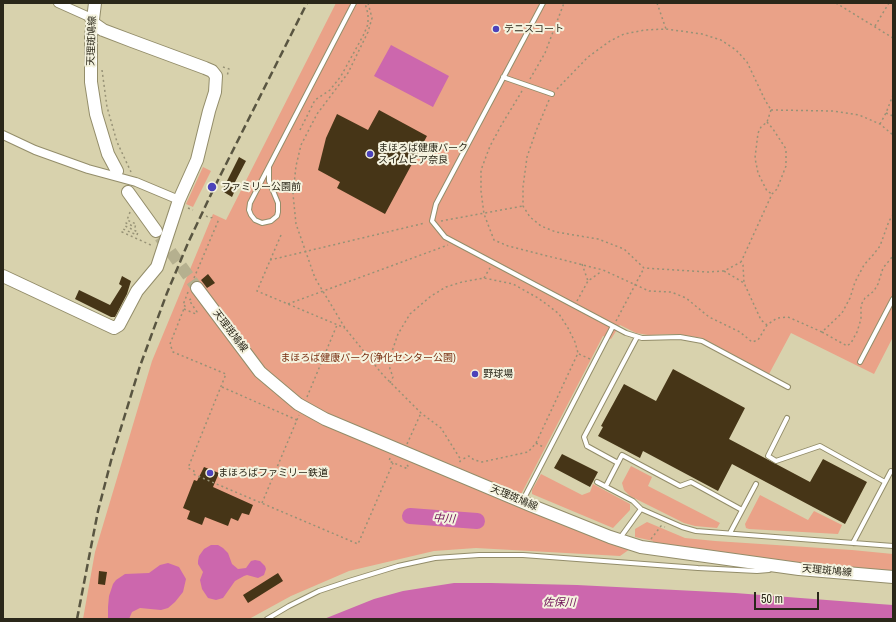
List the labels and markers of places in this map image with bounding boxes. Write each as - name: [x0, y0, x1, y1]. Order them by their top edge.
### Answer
- place label: テニスコート: [504, 23, 564, 35]
- marker: テニスコート: [491, 24, 501, 34]
- place label: まほろば健康パーク スイムピア奈良: [378, 142, 468, 166]
- marker: まほろば健康パーク スイムピア奈良: [365, 149, 375, 159]
- marker: ファミリー公園前: [206, 181, 218, 193]
- place label: ファミリー公園前: [221, 181, 301, 193]
- place label: 野球場: [483, 368, 513, 380]
- marker: 野球場: [470, 369, 480, 379]
- place label: まほろばファミリー鉄道: [218, 467, 328, 479]
- marker: まほろばファミリー鉄道: [205, 468, 215, 478]

